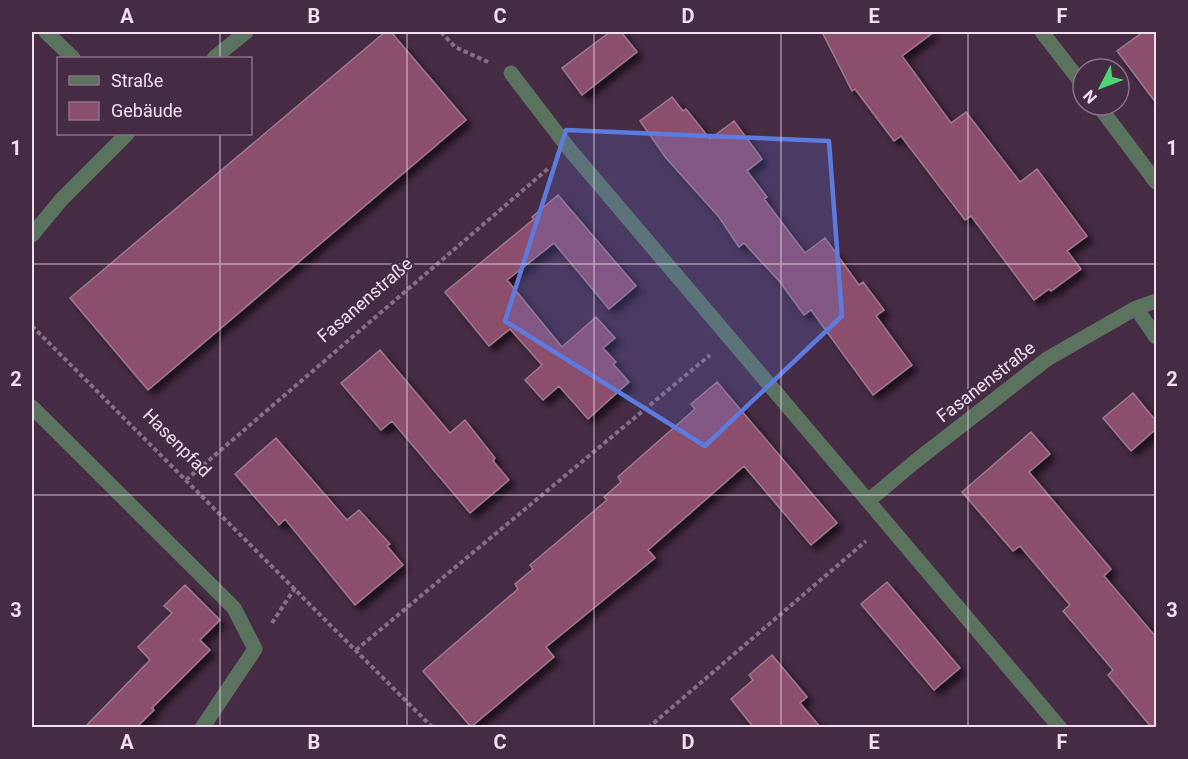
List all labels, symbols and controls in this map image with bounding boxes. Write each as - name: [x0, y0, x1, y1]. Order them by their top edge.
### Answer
- text: A: [120, 4, 134, 28]
- text: B: [308, 4, 320, 28]
- text: C: [493, 4, 507, 28]
- text: D: [682, 4, 695, 28]
- text: E: [868, 4, 880, 28]
- text: F: [1057, 4, 1068, 28]
- legend: [57, 57, 252, 135]
- north arrow: [1071, 57, 1131, 117]
- text: Straße: [111, 70, 163, 91]
- text: N: [1079, 86, 1101, 107]
- text: Gebäude: [111, 100, 182, 121]
- text: 1: [10, 136, 22, 160]
- text: 1: [1166, 136, 1178, 160]
- street label: Fasanenstraße: [313, 253, 416, 347]
- street label: Fasanenstraße: [932, 337, 1039, 426]
- text: 2: [10, 367, 22, 391]
- text: 2: [1166, 367, 1178, 391]
- street label: Hasenpfad: [139, 404, 216, 481]
- text: 3: [10, 598, 22, 622]
- text: 3: [1166, 598, 1178, 622]
- text: A: [120, 730, 134, 754]
- text: B: [308, 730, 320, 754]
- text: C: [493, 730, 507, 754]
- text: D: [682, 730, 695, 754]
- text: E: [868, 730, 880, 754]
- text: F: [1057, 730, 1068, 754]

